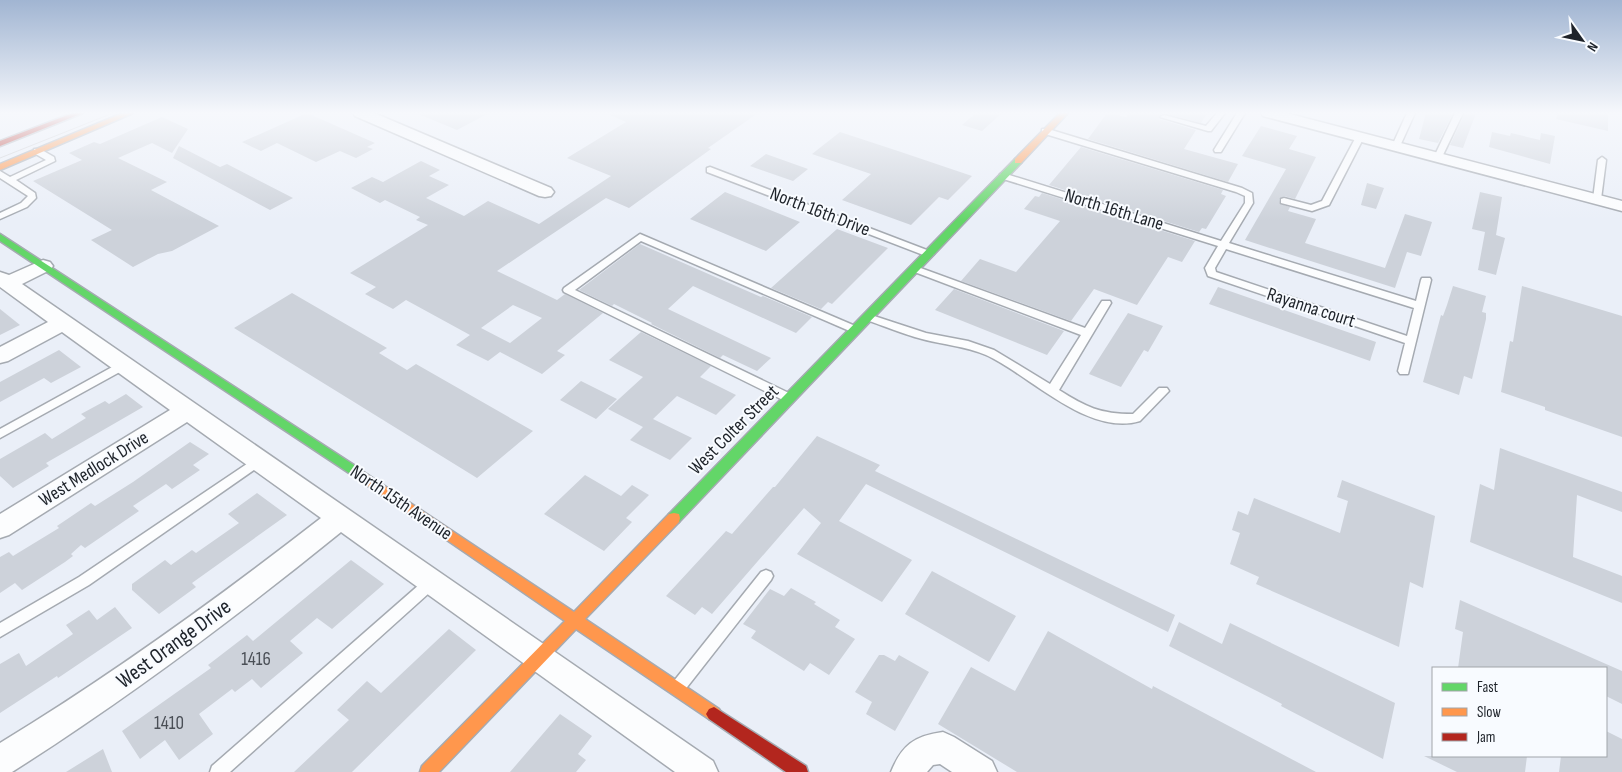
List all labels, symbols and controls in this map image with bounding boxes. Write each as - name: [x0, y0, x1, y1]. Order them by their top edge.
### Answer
- north arrow: [1557, 15, 1607, 65]
- text: N: [1583, 39, 1602, 55]
- street label: North 16th Drive: [767, 182, 873, 242]
- street label: North 16th Lane: [1062, 184, 1166, 236]
- street label: Rayanna court: [1264, 283, 1358, 333]
- street label: West Colter Street: [684, 380, 784, 480]
- street label: West Medlock Drive: [35, 426, 153, 512]
- street label: North 15th Avenue: [346, 461, 456, 545]
- street label: West Orange Drive: [111, 593, 237, 695]
- house number: 1416: [241, 648, 271, 671]
- legend: [1432, 667, 1607, 757]
- text: Fast: [1477, 678, 1499, 697]
- text: Slow: [1477, 703, 1501, 722]
- house number: 1410: [154, 712, 184, 735]
- text: Jam: [1476, 728, 1495, 747]

